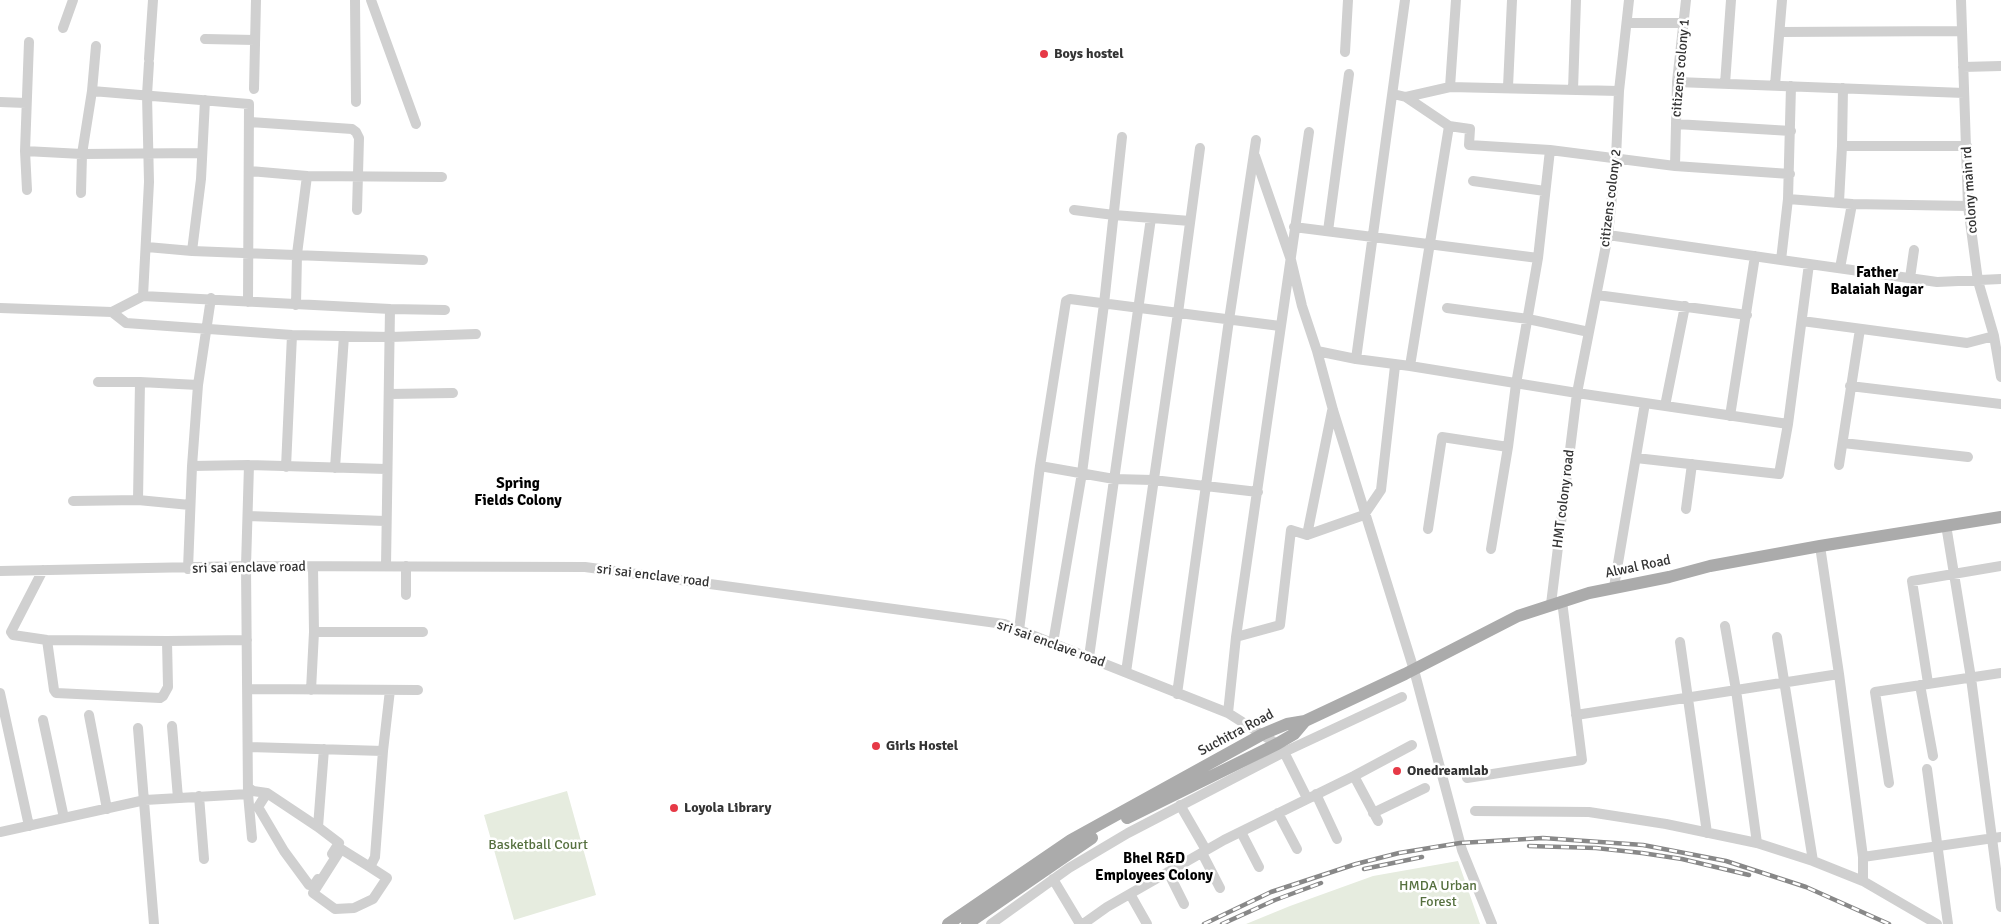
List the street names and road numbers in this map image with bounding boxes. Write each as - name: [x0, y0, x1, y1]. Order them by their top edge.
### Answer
- street label: citizens colony 1: [1668, 18, 1694, 118]
- street label: colony main rd: [1959, 146, 1981, 234]
- street label: citizens colony 2: [1597, 148, 1625, 248]
- street label: HMT colony road: [1550, 449, 1578, 549]
- street label: Alwal Road: [1604, 552, 1672, 582]
- street label: sri sai enclave road: [192, 559, 306, 577]
- street label: sri sai enclave road: [596, 561, 710, 591]
- street label: sri sai enclave road: [995, 617, 1107, 671]
- street label: Suchitra Road: [1195, 706, 1277, 760]

